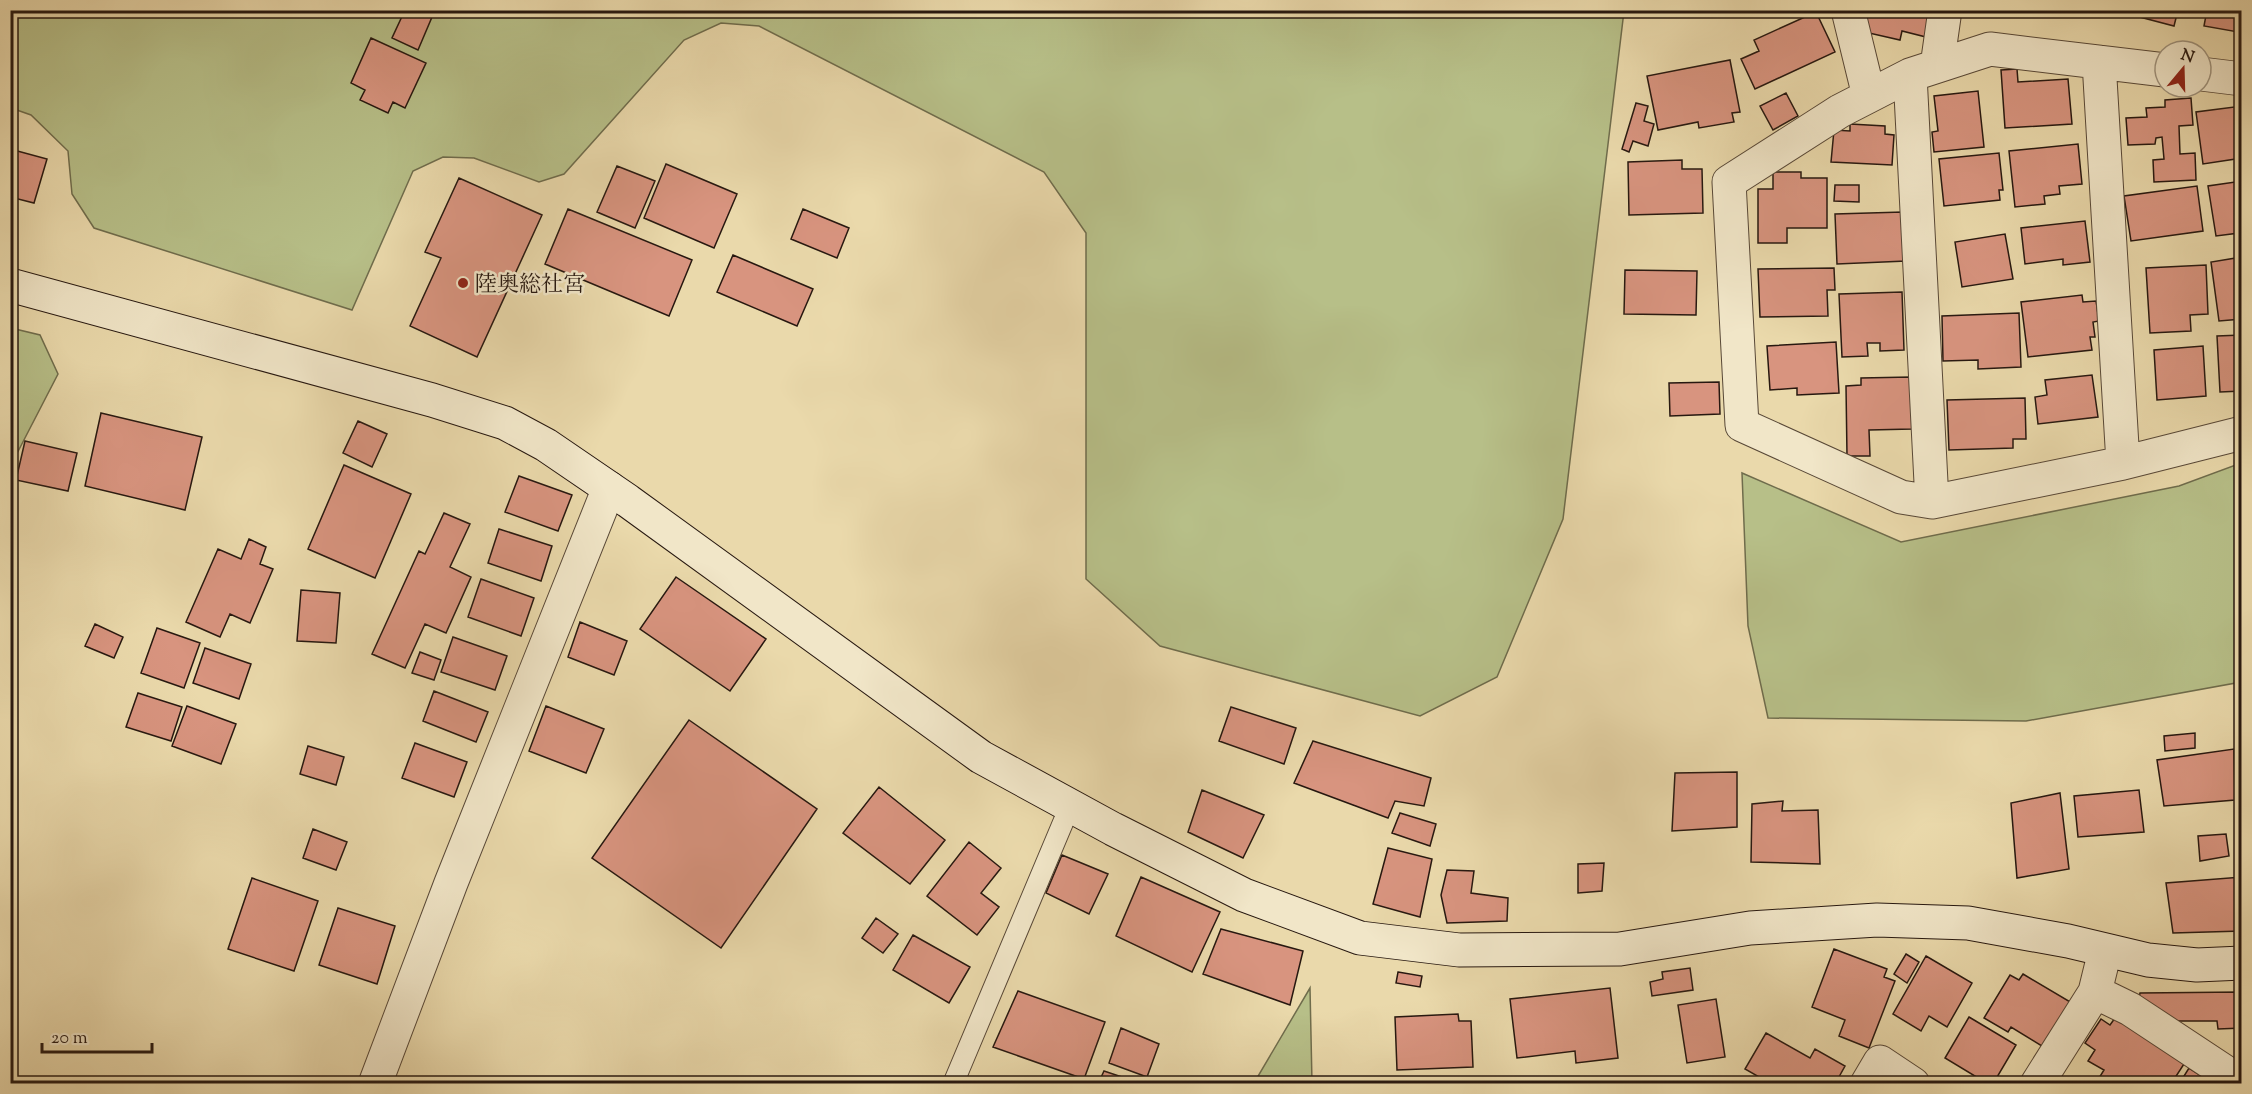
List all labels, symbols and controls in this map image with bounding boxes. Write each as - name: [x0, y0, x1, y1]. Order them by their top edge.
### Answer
- north arrow: [2153, 39, 2213, 99]
- text: N: [2177, 44, 2197, 70]
- place label: 陸奥総社宮: [475, 270, 585, 302]
- marker: 陸奥総社宮: [456, 276, 470, 290]
- scale bar: [42, 1016, 152, 1054]
- text: 20 m: [51, 1026, 88, 1052]

